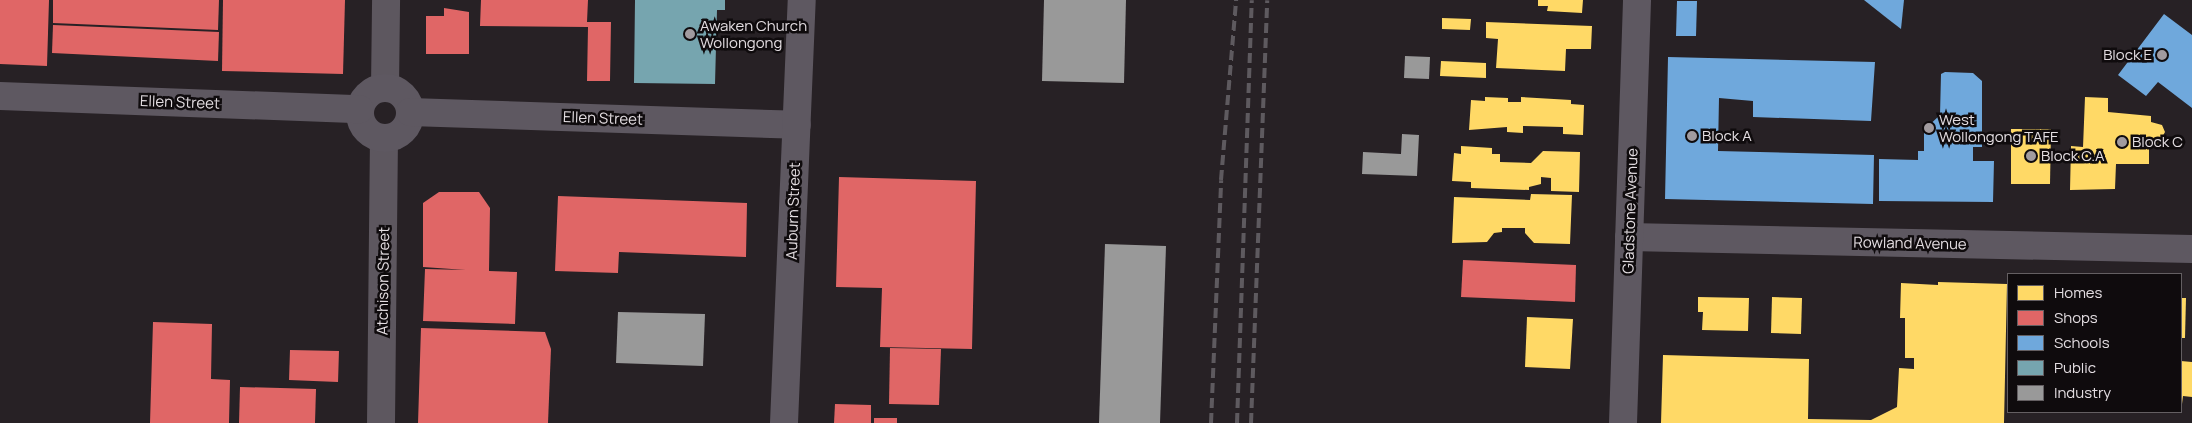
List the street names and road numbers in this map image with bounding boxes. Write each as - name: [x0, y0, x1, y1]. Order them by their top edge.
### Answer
- street label: Ellen Street: [140, 92, 220, 112]
- street label: Ellen Street: [563, 108, 643, 128]
- street label: Gladstone Avenue: [1619, 148, 1641, 274]
- street label: Auburn Street: [782, 162, 804, 260]
- street label: Atchison Street: [373, 227, 393, 335]
- street label: Rowland Avenue: [1853, 233, 1967, 253]

